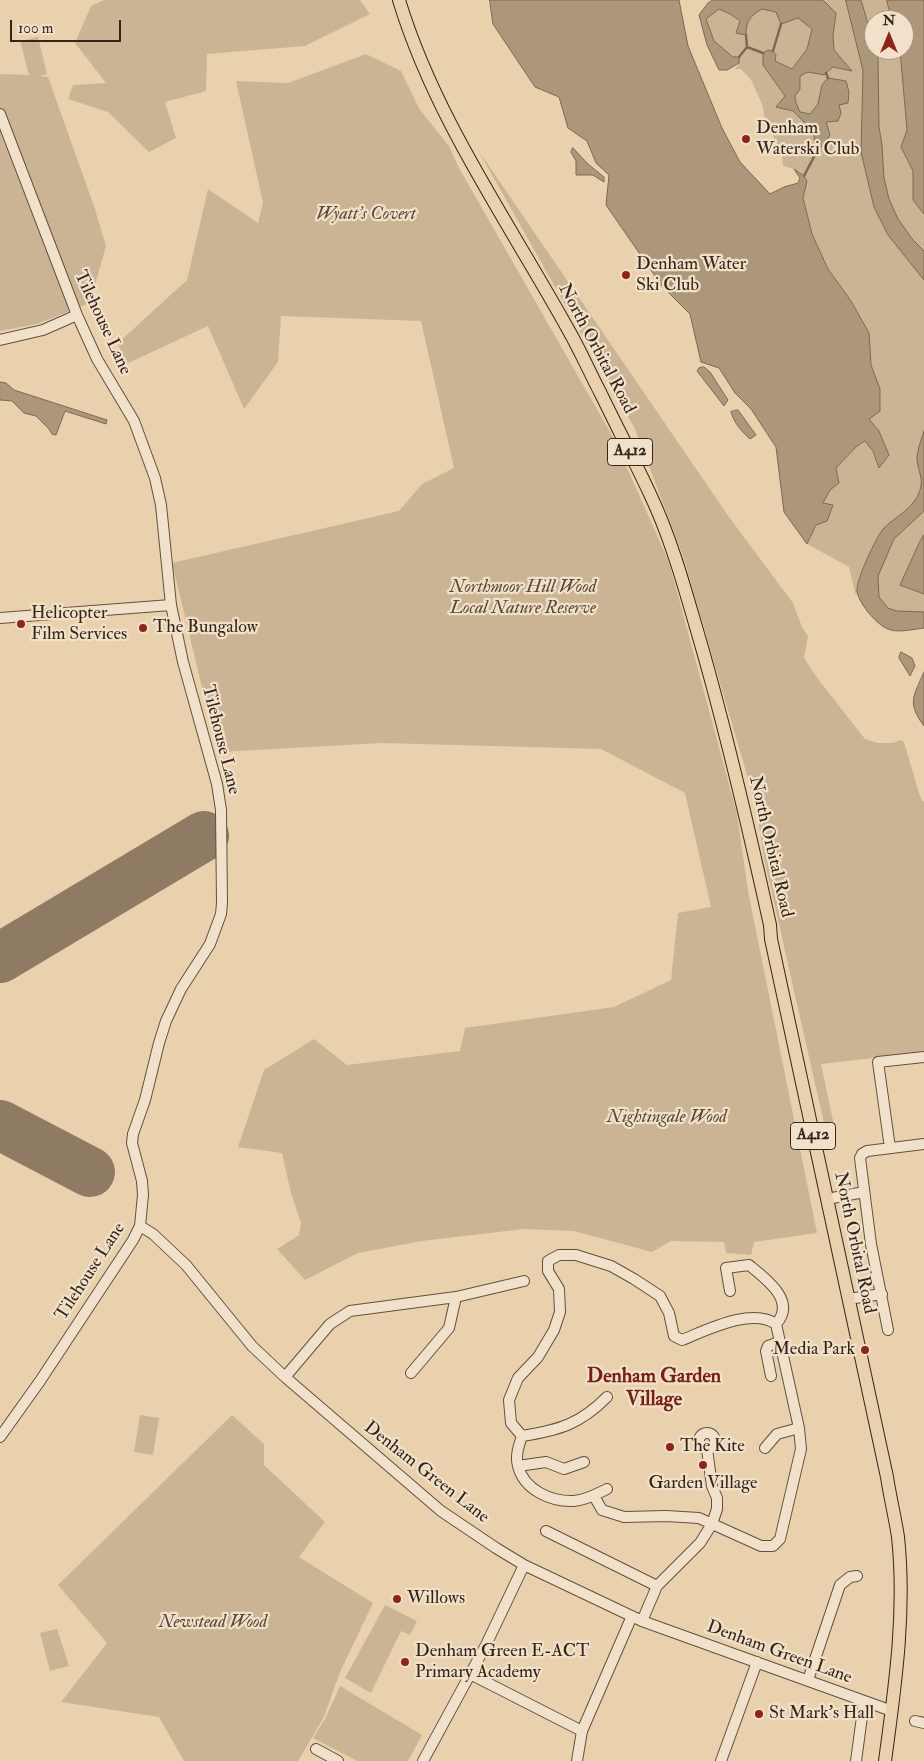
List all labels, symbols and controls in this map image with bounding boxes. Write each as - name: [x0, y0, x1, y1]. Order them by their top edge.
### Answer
- scale bar: [12, 10, 124, 42]
- north arrow: [864, 10, 914, 60]
- text: N: [883, 12, 895, 29]
- text: 100 m: [18, 19, 53, 38]
- place label: Denham Waterski Club: [756, 118, 859, 160]
- marker: Denham Waterski Club: [740, 133, 752, 145]
- park label: Wyatt's Covert: [316, 204, 416, 226]
- place label: Denham Water Ski Club: [636, 254, 746, 296]
- street label: Tilehouse Lane: [69, 268, 135, 378]
- marker: Denham Water Ski Club: [620, 269, 632, 281]
- street label: North Orbital Road: [553, 280, 639, 418]
- road number: A412: [608, 438, 652, 466]
- park label: Northmoor Hill Wood Local Nature Reserve: [450, 577, 596, 620]
- place label: Helicopter Film Services: [31, 603, 127, 646]
- place label: The Bungalow: [153, 617, 258, 639]
- marker: Helicopter Film Services: [15, 618, 27, 630]
- marker: The Bungalow: [137, 622, 149, 634]
- street label: Tilehouse Lane: [196, 683, 244, 797]
- street label: North Orbital Road: [743, 774, 797, 920]
- park label: Nightingale Wood: [607, 1107, 727, 1129]
- road number: A412: [790, 1122, 836, 1150]
- street label: North Orbital Road: [828, 1170, 880, 1316]
- street label: Tilehouse Lane: [51, 1219, 131, 1325]
- place label: Media Park: [773, 1339, 855, 1361]
- marker: Media Park: [859, 1344, 871, 1356]
- district label: Denham Garden Village: [587, 1366, 721, 1413]
- street label: Denham Green Lane: [359, 1417, 493, 1529]
- place label: The Kite: [680, 1436, 745, 1458]
- marker: The Kite: [664, 1441, 676, 1453]
- marker: Garden Village: [697, 1459, 709, 1471]
- place label: Garden Village: [648, 1473, 758, 1495]
- place label: Willows: [407, 1588, 465, 1610]
- marker: Willows: [391, 1593, 403, 1605]
- park label: Newstead Wood: [159, 1612, 267, 1634]
- street label: Denham Green Lane: [703, 1617, 855, 1689]
- place label: Denham Green E-ACT Primary Academy: [415, 1641, 589, 1684]
- marker: Denham Green E-ACT Primary Academy: [399, 1656, 411, 1668]
- place label: St Mark's Hall: [769, 1703, 874, 1725]
- marker: St Mark's Hall: [753, 1708, 765, 1720]

